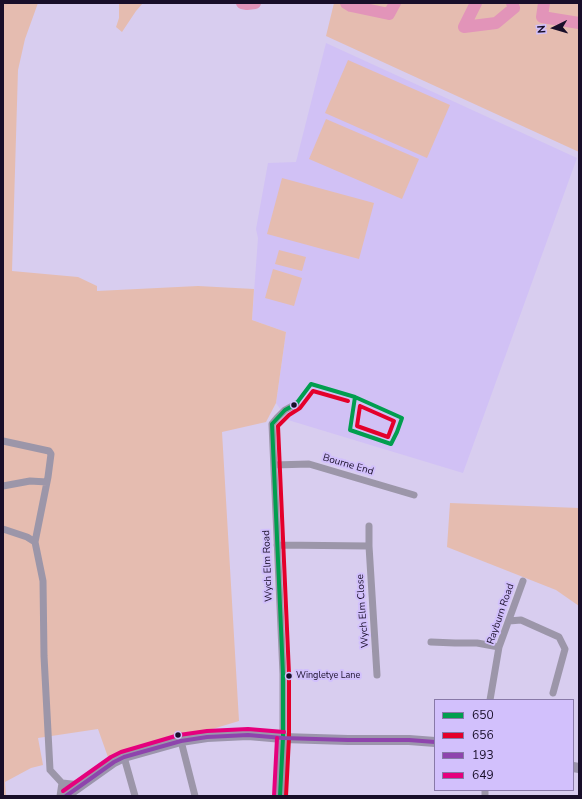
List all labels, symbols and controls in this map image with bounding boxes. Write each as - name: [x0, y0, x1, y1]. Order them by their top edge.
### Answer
- north arrow: [534, 8, 574, 48]
- text: N: [534, 24, 549, 34]
- unlabelled marker: [289, 400, 299, 410]
- street label: Bourne End: [321, 452, 375, 478]
- street label: Wych Elm Road: [261, 530, 275, 602]
- street label: Wych Elm Close: [354, 574, 372, 648]
- street label: Rayburn Road: [485, 582, 517, 646]
- marker: Wingletye Lane: [284, 671, 294, 681]
- place label: Wingletye Lane: [296, 671, 360, 681]
- legend: [434, 699, 574, 791]
- text: 650: [472, 707, 494, 723]
- text: 656: [472, 727, 494, 743]
- unlabelled marker: [173, 730, 183, 740]
- text: 193: [472, 747, 494, 763]
- text: 649: [472, 767, 494, 783]

